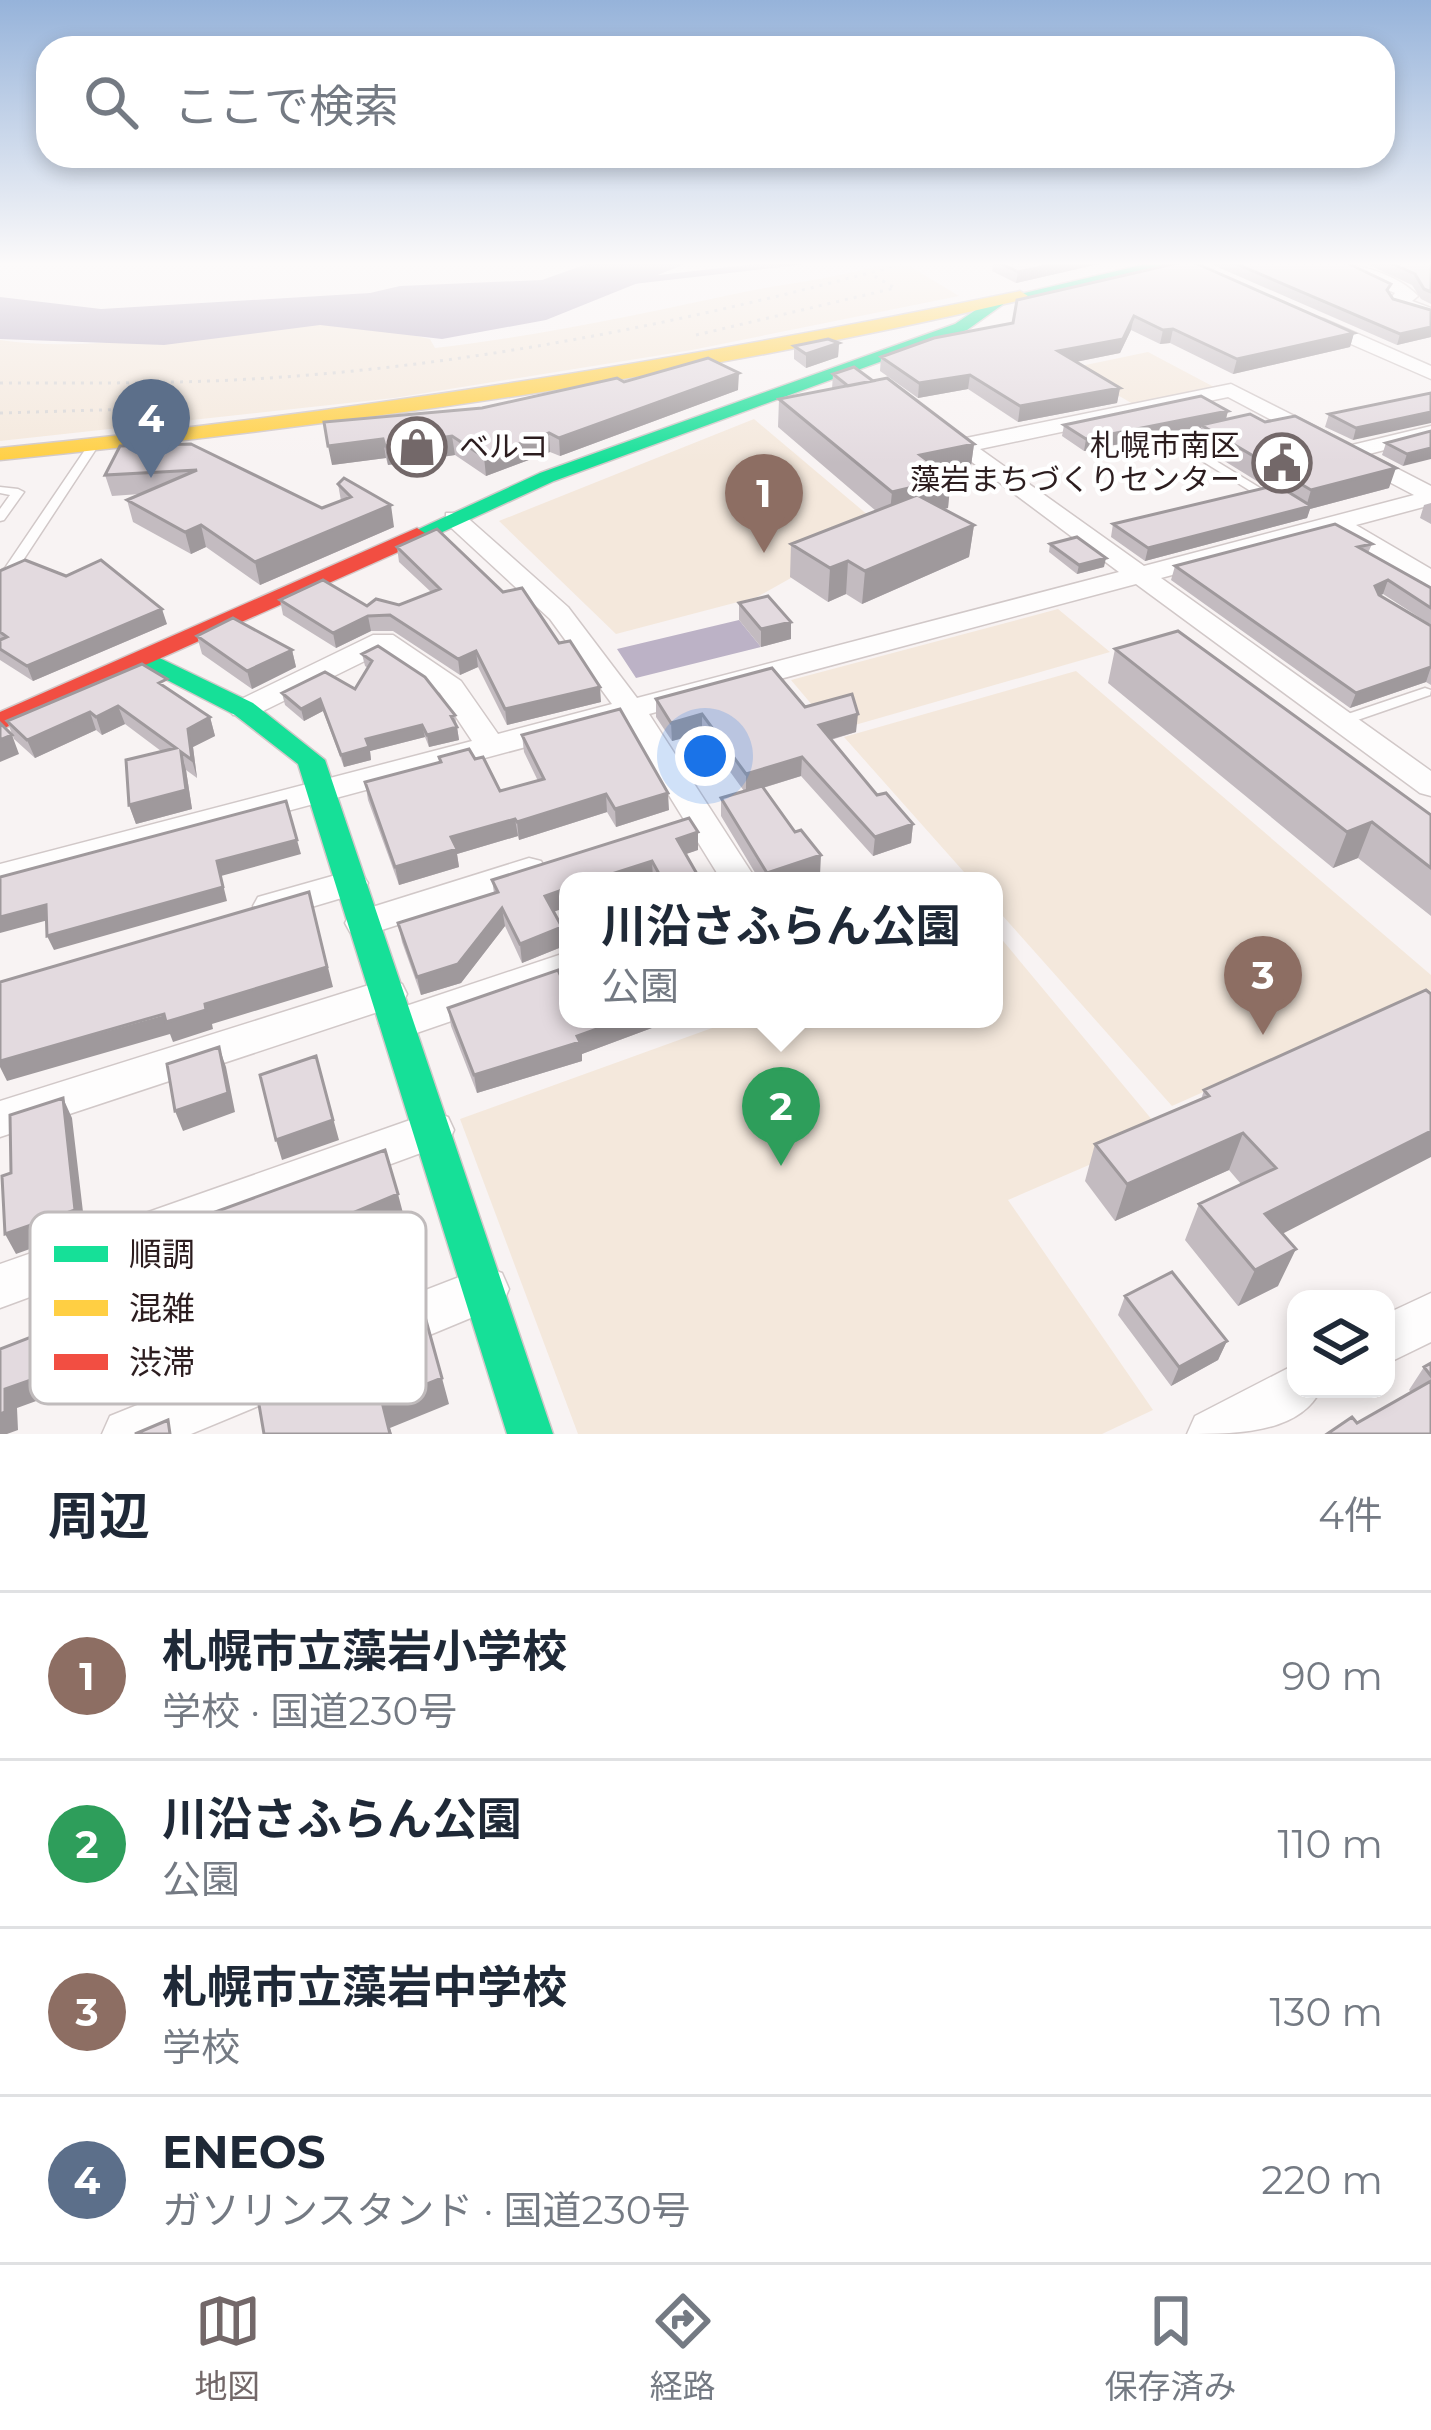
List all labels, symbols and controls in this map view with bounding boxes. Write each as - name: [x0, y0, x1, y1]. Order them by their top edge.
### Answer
- search box: [36, 36, 1395, 168]
- icon: search: [78, 69, 144, 135]
- text: ここで検索: [174, 78, 399, 133]
- pin: 4: [112, 379, 190, 478]
- shop icon: ベルコ: [386, 416, 448, 478]
- place label: 札幌市南区 藻岩まちづくりセンター: [910, 427, 1240, 498]
- place label: ベルコ: [459, 428, 548, 465]
- public building icon: 札幌市南区 藻岩まちづくりセンター: [1251, 432, 1313, 494]
- pin: 1: [725, 454, 803, 553]
- your location: [675, 726, 735, 786]
- popup: [559, 872, 1003, 1028]
- text: 川沿さふらん公園: [601, 898, 961, 953]
- pin: 3: [1224, 936, 1302, 1035]
- text: 公園: [601, 962, 679, 1010]
- pin: 2: [742, 1067, 820, 1166]
- legend: [30, 1212, 426, 1404]
- text: 順調: [129, 1234, 195, 1274]
- text: 混雑: [129, 1288, 195, 1328]
- map controls: [1287, 1290, 1395, 1398]
- button: layers: [1287, 1290, 1395, 1398]
- text: 渋滞: [129, 1342, 195, 1382]
- text: 周辺: [48, 1485, 150, 1547]
- text: 4件: [1318, 1491, 1383, 1539]
- text: 札幌市立藻岩小学校: [162, 1623, 567, 1678]
- text: 1: [79, 1652, 95, 1700]
- text: 90 m: [1282, 1652, 1383, 1700]
- text: 学校 · 国道230号: [162, 1687, 457, 1735]
- text: 川沿さふらん公園: [162, 1791, 522, 1846]
- text: 2: [75, 1820, 99, 1868]
- text: 110 m: [1277, 1820, 1383, 1868]
- text: 公園: [162, 1855, 240, 1903]
- text: 札幌市立藻岩中学校: [162, 1959, 567, 2014]
- text: 3: [75, 1988, 99, 2036]
- text: 130 m: [1270, 1988, 1383, 2036]
- text: 学校: [162, 2023, 240, 2071]
- text: ENEOS: [162, 2124, 325, 2179]
- text: 4: [74, 2156, 100, 2204]
- text: 220 m: [1261, 2156, 1383, 2204]
- text: ガソリンスタンド · 国道230号: [162, 2186, 690, 2234]
- tab: 地図: [195, 2288, 261, 2408]
- tab: 経路: [650, 2288, 716, 2408]
- tab: 保存済み: [1105, 2288, 1237, 2408]

